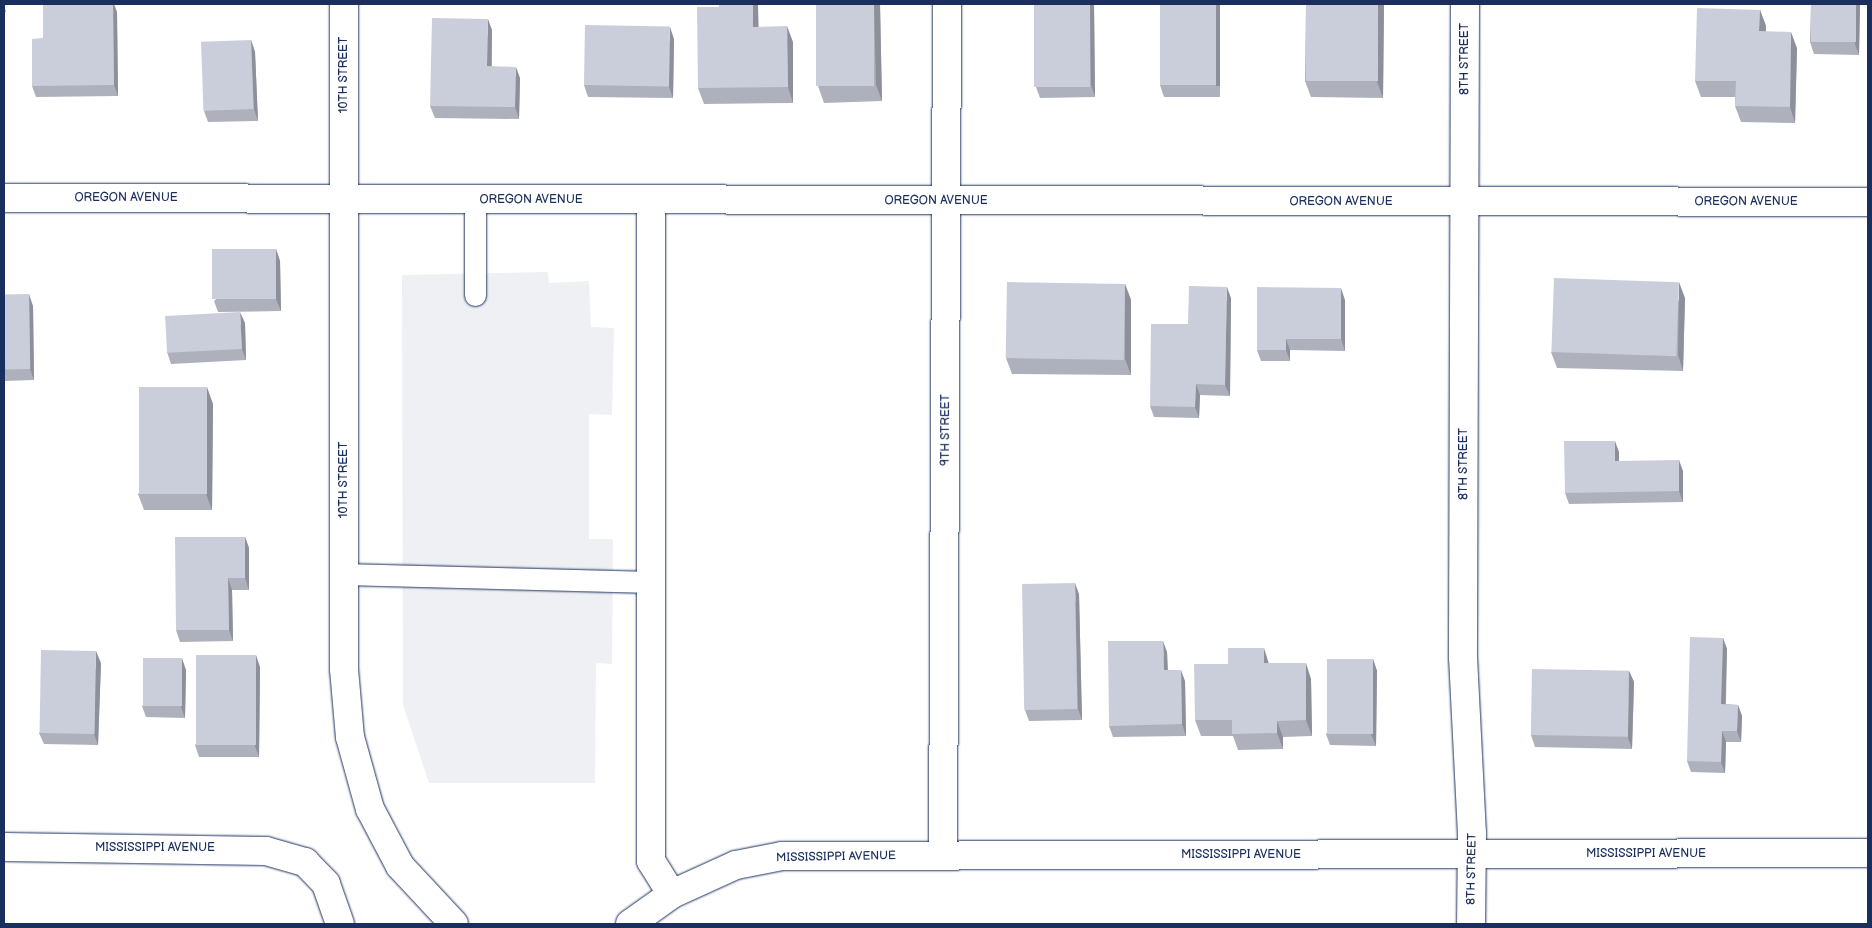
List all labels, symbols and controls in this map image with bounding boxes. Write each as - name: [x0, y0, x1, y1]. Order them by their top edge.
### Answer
- street label: 8TH STREET: [1458, 23, 1472, 95]
- street label: 10TH STREET: [337, 37, 351, 113]
- street label: OREGON AVENUE: [74, 191, 178, 205]
- street label: OREGON AVENUE: [479, 193, 583, 207]
- street label: OREGON AVENUE: [884, 194, 988, 208]
- street label: OREGON AVENUE: [1289, 195, 1393, 209]
- street label: OREGON AVENUE: [1694, 195, 1798, 209]
- street label: 9TH STREET: [939, 394, 953, 466]
- street label: 8TH STREET: [1457, 428, 1471, 500]
- street label: 10TH STREET: [337, 442, 351, 518]
- street label: 8TH STREET: [1464, 833, 1480, 905]
- street label: MISSISSIPPI AVENUE: [95, 841, 215, 855]
- street label: MISSISSIPPI AVENUE: [1586, 847, 1706, 861]
- street label: MISSISSIPPI AVENUE: [1181, 848, 1301, 862]
- street label: MISSISSIPPI AVENUE: [776, 849, 896, 865]

